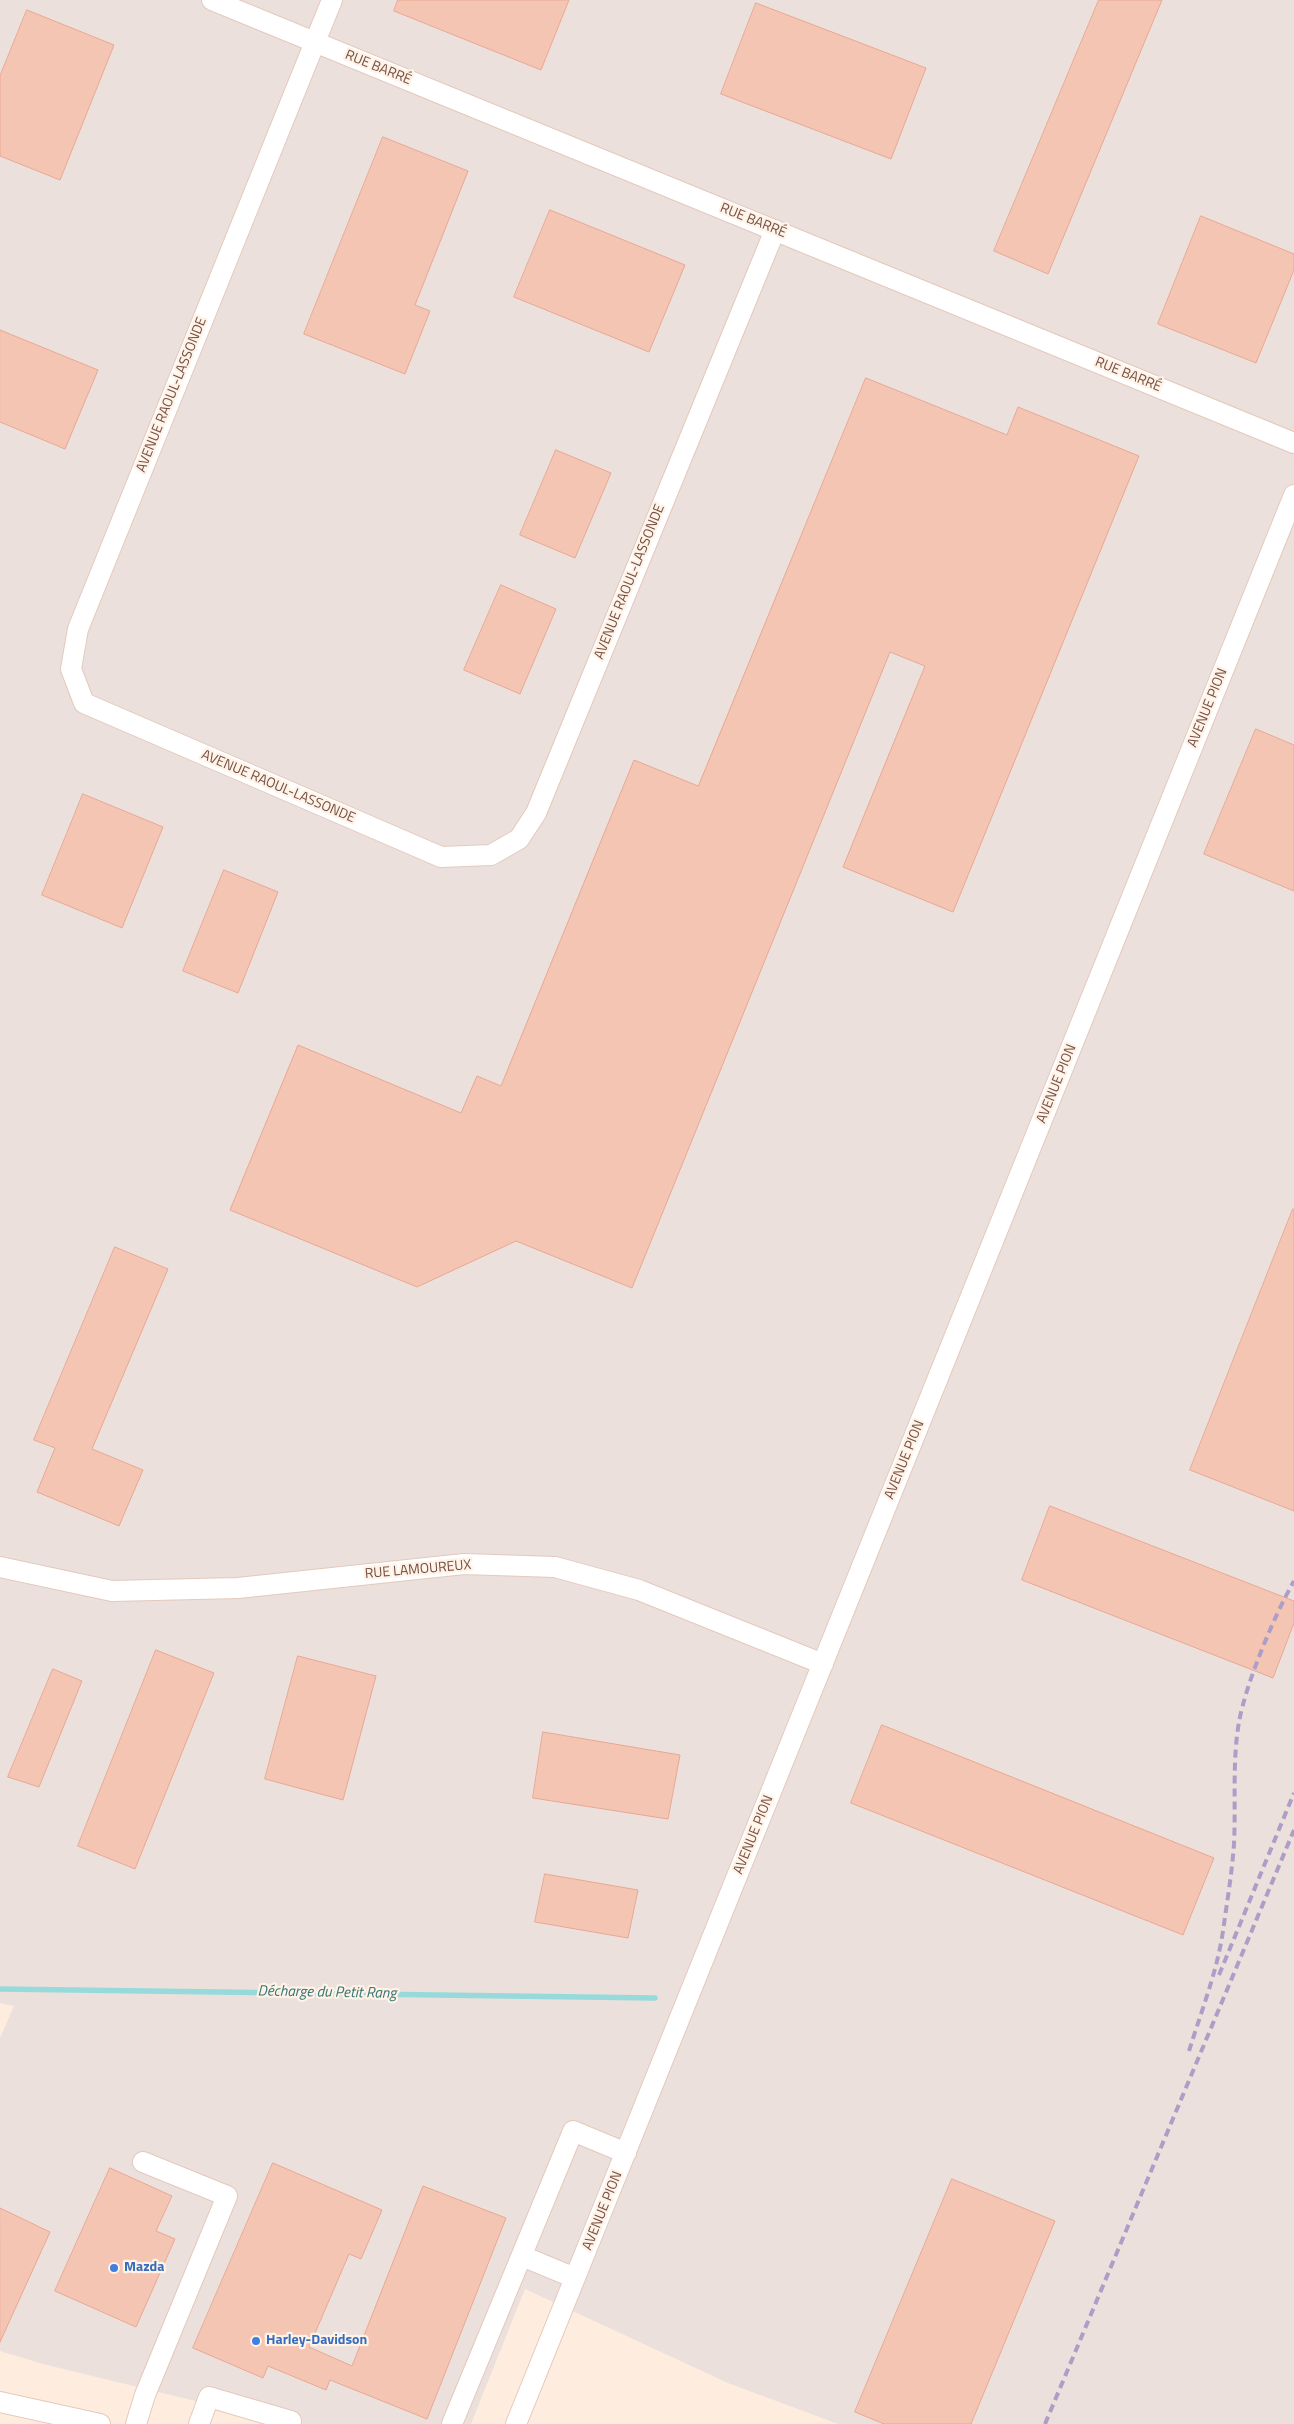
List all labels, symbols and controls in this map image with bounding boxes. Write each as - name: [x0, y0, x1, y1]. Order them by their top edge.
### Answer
- street label: RUE BARRÉ: [342, 47, 414, 89]
- street label: RUE BARRÉ: [717, 200, 789, 242]
- street label: AVENUE RAOUL-LASSONDE: [133, 315, 211, 475]
- street label: RUE BARRÉ: [1092, 354, 1164, 396]
- street label: AVENUE RAOUL-LASSONDE: [591, 502, 669, 662]
- street label: AVENUE PION: [1185, 666, 1231, 750]
- street label: AVENUE RAOUL-LASSONDE: [199, 747, 357, 827]
- street label: AVENUE PION: [1034, 1042, 1080, 1126]
- street label: AVENUE PION: [882, 1418, 928, 1502]
- street label: RUE LAMOUREUX: [364, 1557, 472, 1583]
- street label: AVENUE PION: [731, 1793, 777, 1877]
- water label: Décharge du Petit Rang: [257, 1983, 397, 2003]
- street label: AVENUE PION: [580, 2169, 626, 2253]
- place label: Mazda: [124, 2260, 164, 2276]
- marker: Mazda: [108, 2262, 120, 2274]
- place label: Harley-Davidson: [266, 2333, 367, 2349]
- marker: Harley-Davidson: [250, 2335, 262, 2347]

